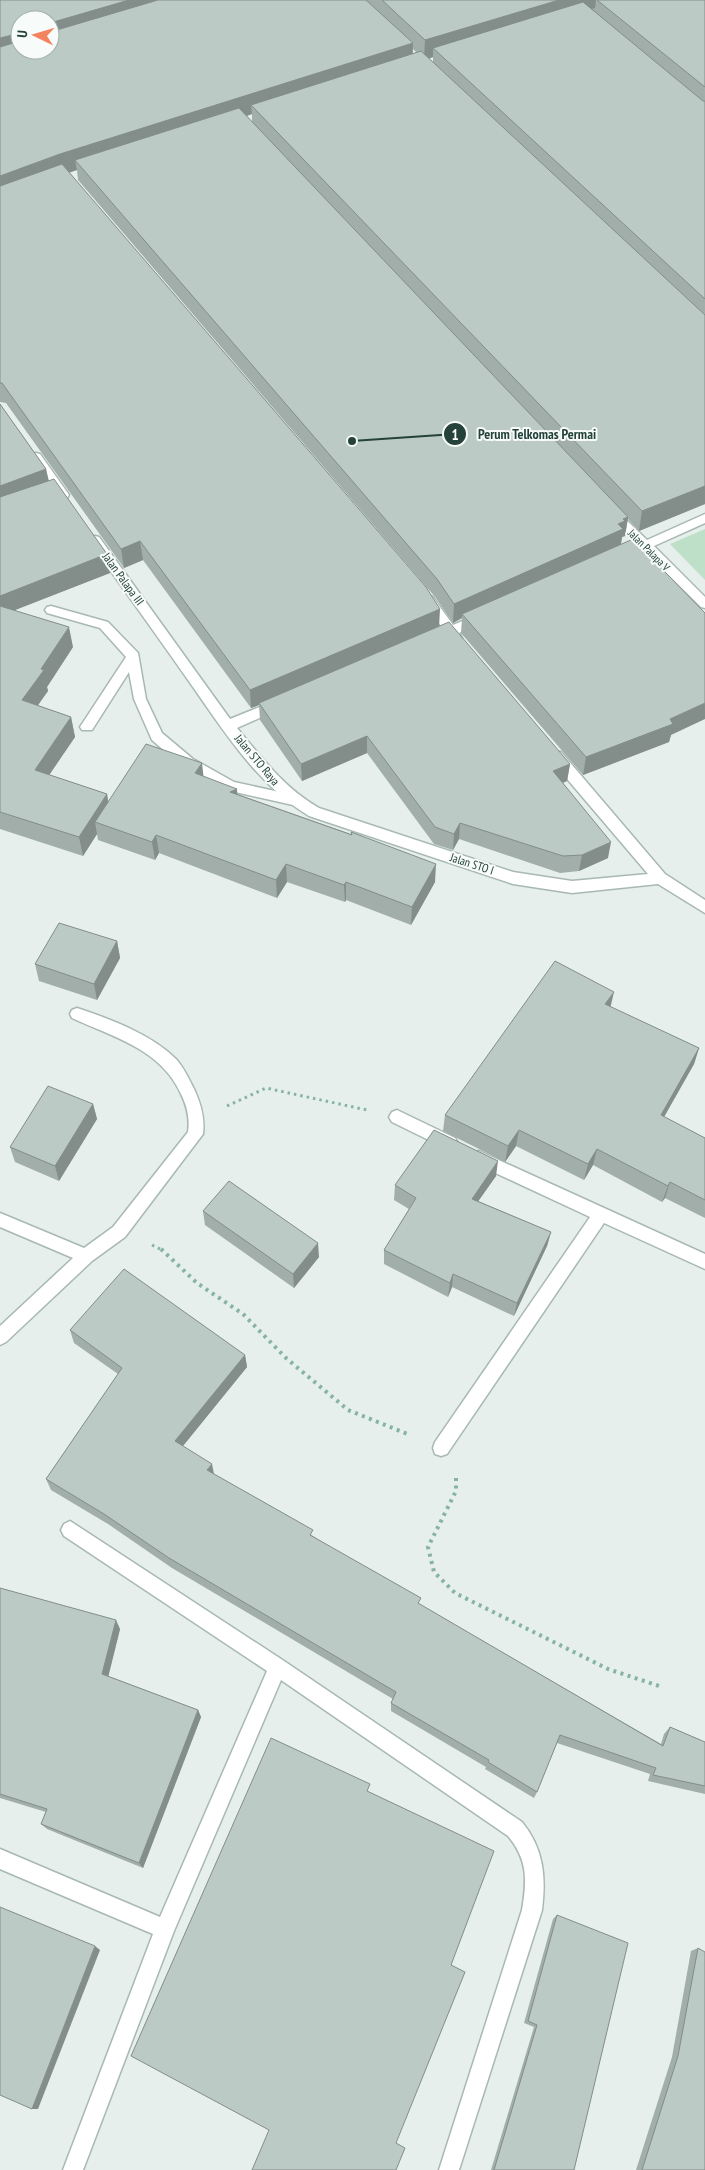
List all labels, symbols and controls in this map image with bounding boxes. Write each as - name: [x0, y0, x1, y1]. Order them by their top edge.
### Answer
- north arrow: [10, 10, 60, 60]
- text: U: [13, 29, 31, 38]
- callout: Perum Telkomas Permai: [443, 420, 606, 449]
- text: 1: [451, 425, 459, 444]
- text: Perum Telkomas Permai: [478, 425, 596, 443]
- street label: Jalan Palapa V: [624, 525, 674, 575]
- street label: Jalan Palapa III: [99, 549, 148, 608]
- street label: Jalan STO Raya: [231, 730, 283, 788]
- street label: Jalan STO I: [447, 849, 496, 878]

